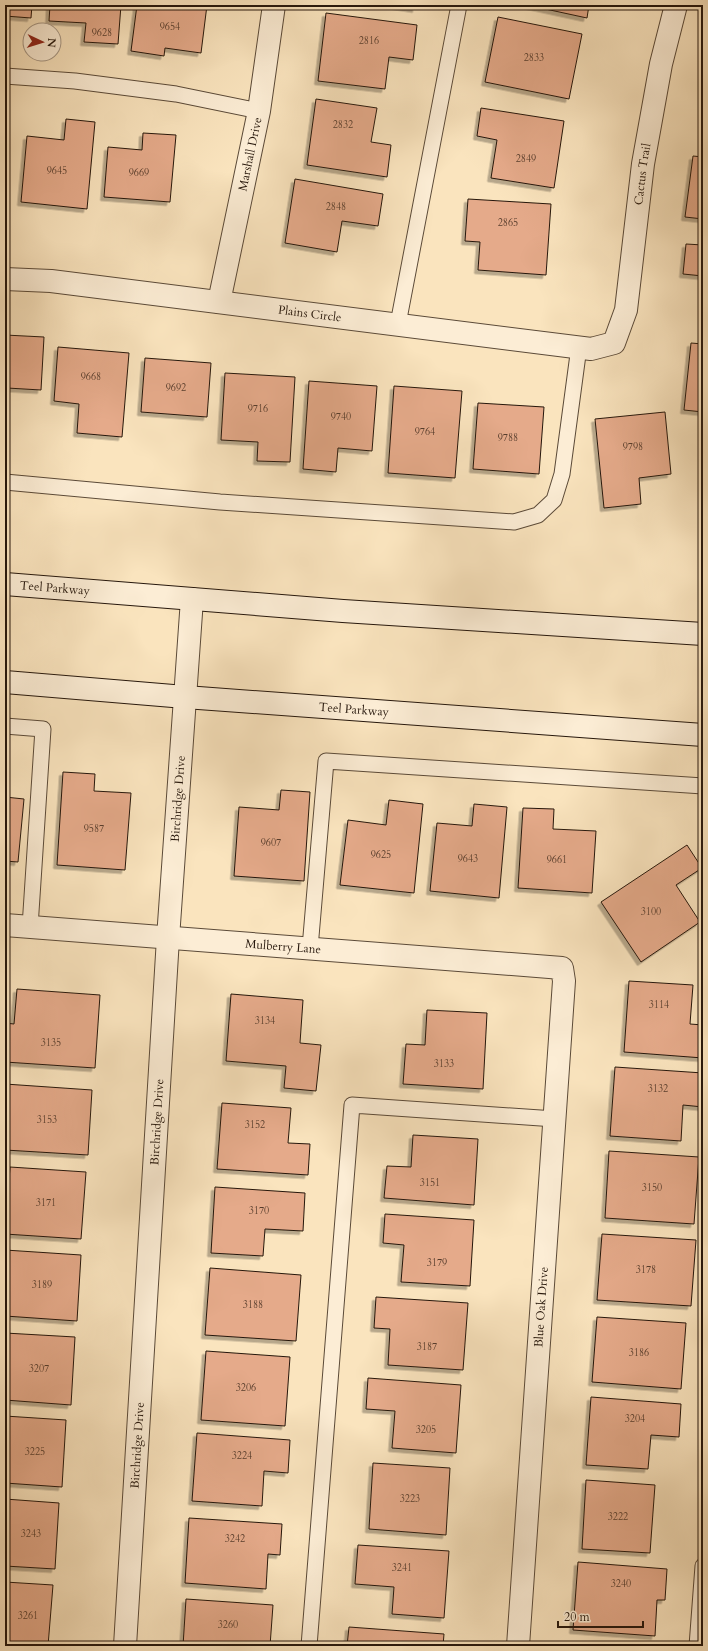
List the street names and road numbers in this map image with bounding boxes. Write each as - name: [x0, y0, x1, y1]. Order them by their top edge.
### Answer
- street label: Marshall Drive: [234, 116, 265, 193]
- street label: Cactus Trail: [630, 142, 655, 206]
- street label: Plains Circle: [277, 302, 343, 326]
- street label: Teel Parkway: [19, 577, 91, 599]
- street label: Teel Parkway: [318, 699, 390, 720]
- street label: Birchridge Drive: [167, 755, 189, 842]
- street label: Mulberry Lane: [245, 936, 322, 957]
- street label: Birchridge Drive: [146, 1078, 167, 1166]
- street label: Blue Oak Drive: [530, 1266, 552, 1348]
- street label: Birchridge Drive: [127, 1402, 148, 1489]

